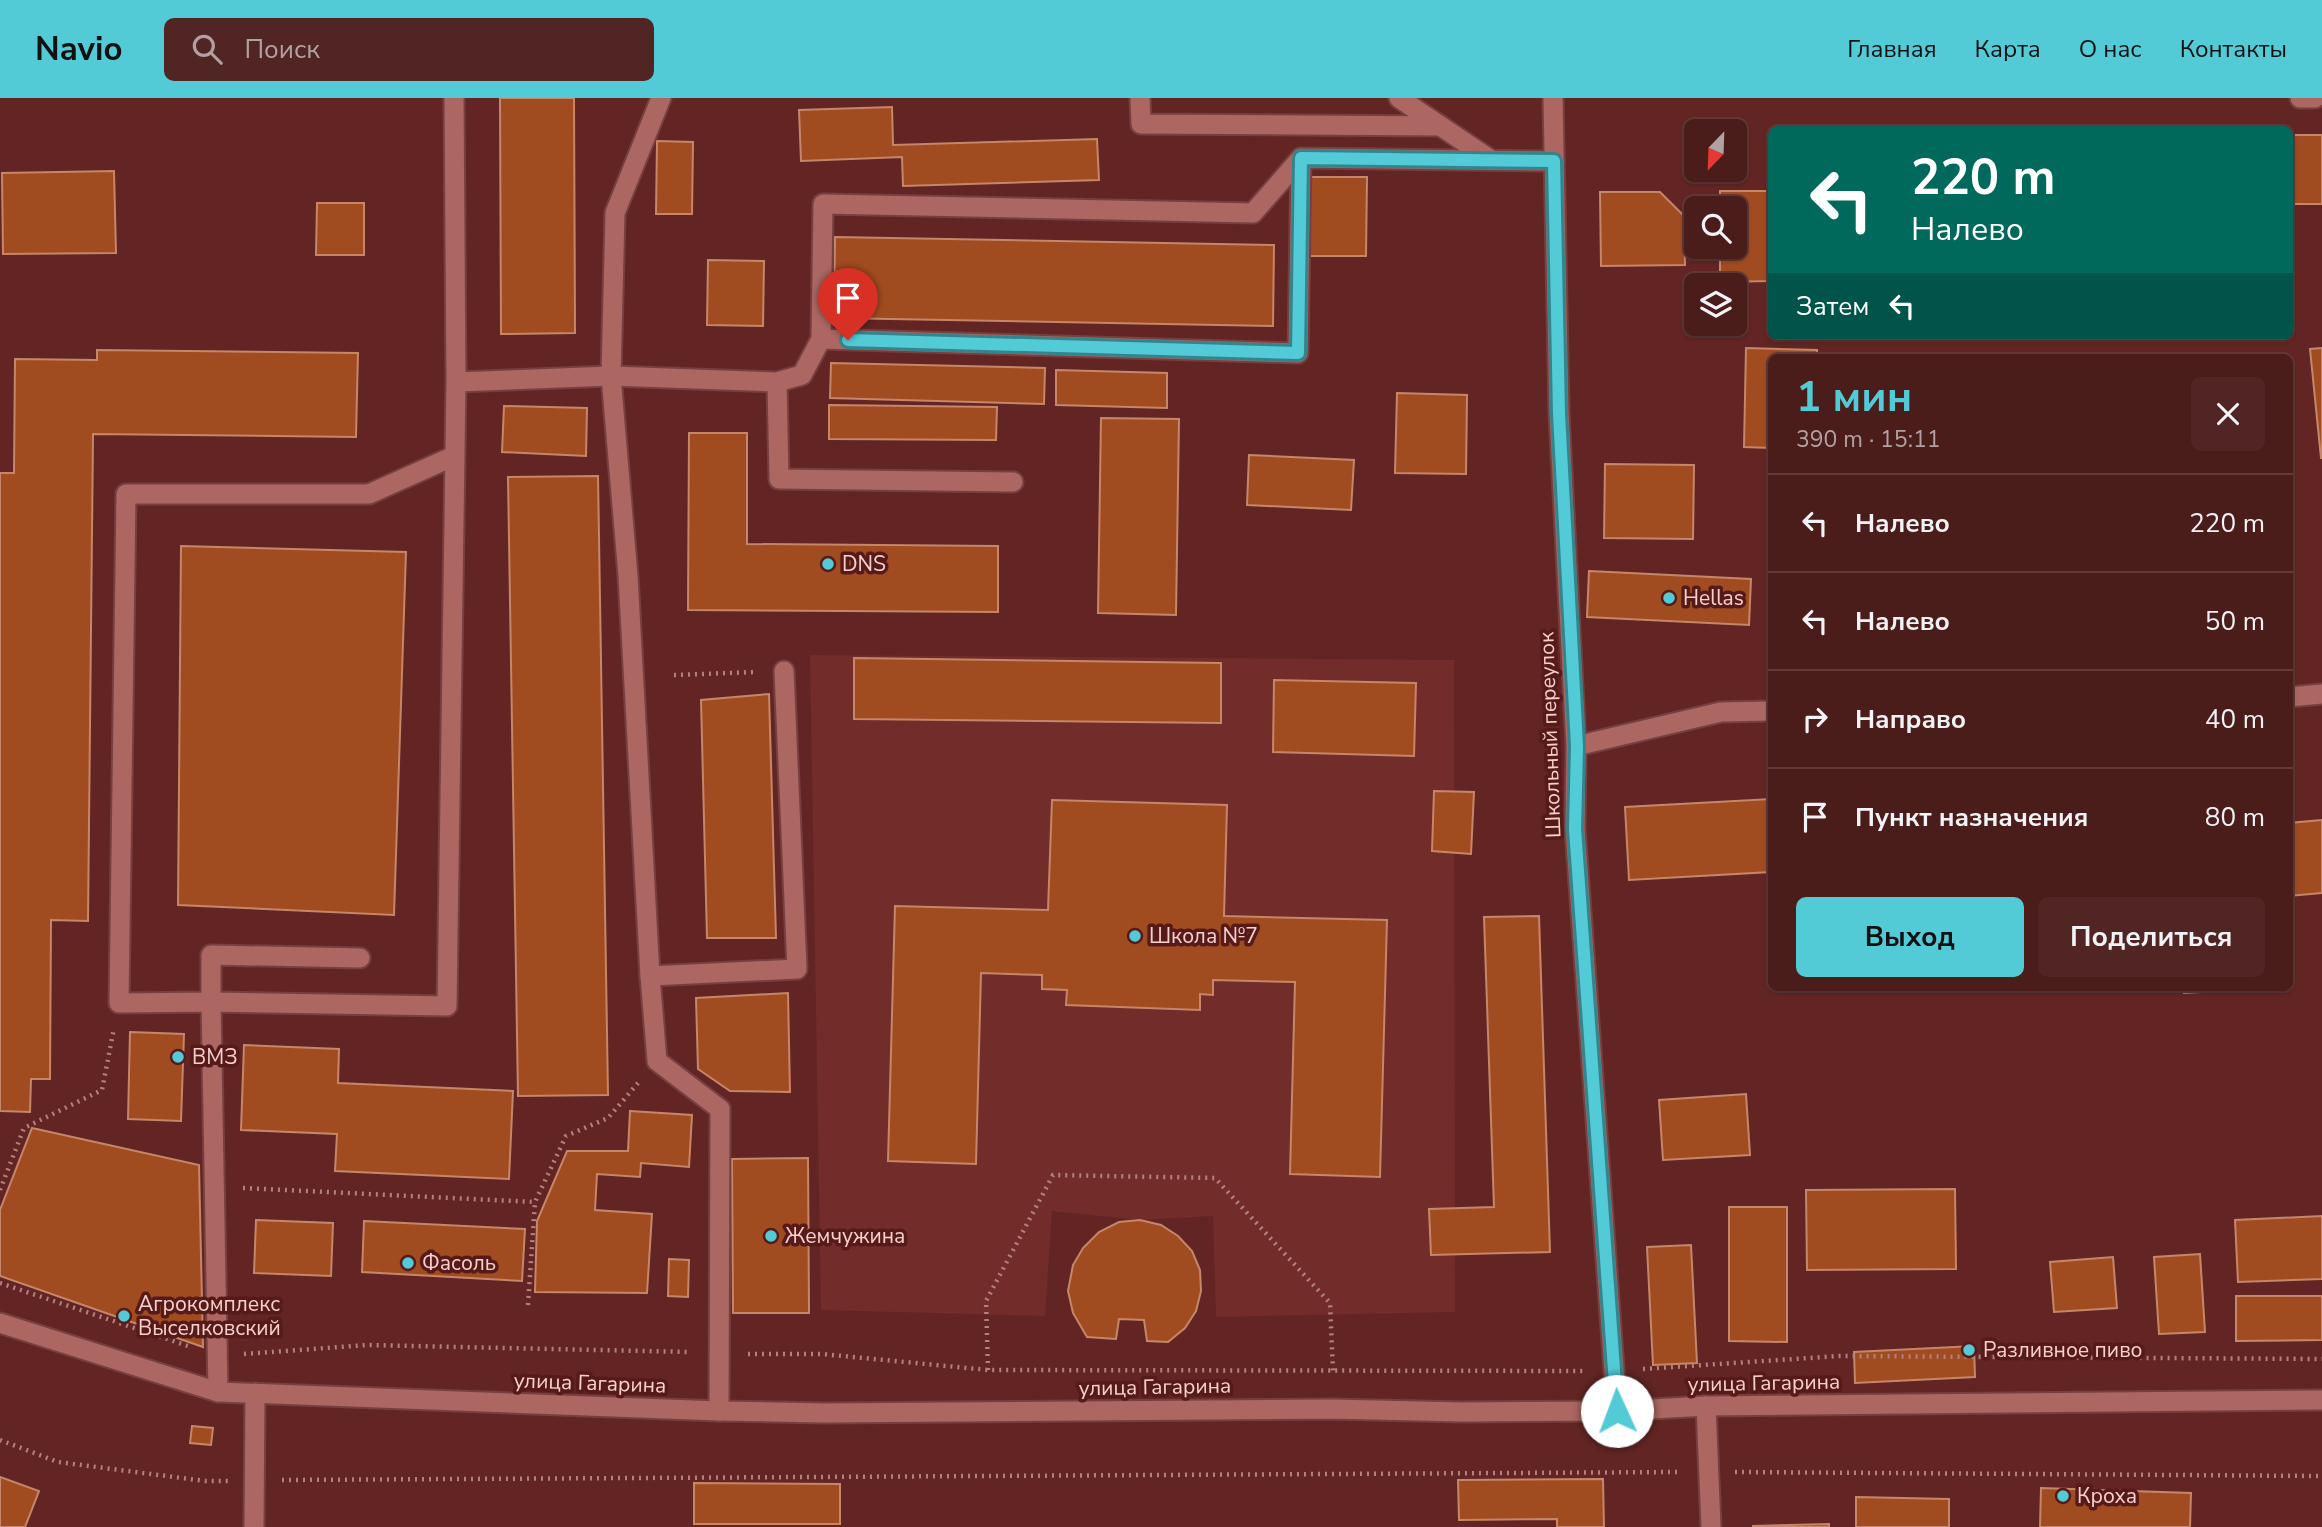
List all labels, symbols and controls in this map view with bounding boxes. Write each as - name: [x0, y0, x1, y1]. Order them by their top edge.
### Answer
- search box: [164, 18, 654, 81]
- text: Navio: [35, 27, 122, 72]
- icon: search: [188, 30, 226, 68]
- text: Поиск: [244, 32, 320, 67]
- text: Главная: [1847, 33, 1937, 65]
- text: Карта: [1975, 33, 2041, 65]
- text: О нас: [2079, 33, 2142, 65]
- text: Контакты: [2180, 33, 2287, 65]
- north arrow: [1684, 119, 1746, 182]
- map controls: [1684, 119, 1747, 336]
- text: 220 m: [1911, 144, 2055, 211]
- icon: left: [1796, 154, 1887, 245]
- button: search: [1684, 196, 1747, 259]
- text: Налево: [1911, 208, 2024, 251]
- pin: [818, 268, 878, 340]
- button: layers: [1684, 273, 1747, 336]
- icon: arrive: [829, 279, 867, 317]
- icon: left: [1883, 287, 1921, 325]
- text: Затем: [1796, 289, 1869, 324]
- text: 1 мин: [1796, 369, 1912, 426]
- button: close: [2191, 377, 2265, 451]
- text: 390 m · 15:11: [1796, 424, 1941, 455]
- icon: left: [1796, 504, 1834, 542]
- text: Налево: [1855, 506, 1950, 541]
- text: 220 m: [2189, 506, 2265, 541]
- place label: DNS: [842, 550, 886, 578]
- marker: DNS: [820, 556, 836, 572]
- place label: Hellas: [1683, 584, 1744, 612]
- marker: Hellas: [1661, 590, 1677, 606]
- icon: left: [1796, 602, 1834, 640]
- text: Налево: [1855, 604, 1950, 639]
- text: 50 m: [2205, 604, 2265, 639]
- street label: Школьный переулок: [1532, 631, 1568, 839]
- icon: right: [1796, 700, 1834, 738]
- text: Направо: [1855, 702, 1966, 737]
- text: 40 m: [2205, 702, 2265, 737]
- icon: arrive: [1796, 798, 1834, 836]
- text: Пункт назначения: [1855, 800, 2088, 835]
- text: 80 m: [2205, 800, 2265, 835]
- button: Выход: [1796, 897, 2024, 977]
- button: Поделиться: [2038, 897, 2265, 977]
- place label: Школа №7: [1149, 922, 1258, 950]
- marker: Школа №7: [1127, 928, 1143, 944]
- place label: ВМЗ: [192, 1043, 238, 1071]
- marker: ВМЗ: [170, 1049, 186, 1065]
- place label: Жемчужина: [785, 1222, 905, 1250]
- marker: Жемчужина: [763, 1228, 779, 1244]
- place label: Фасоль: [422, 1249, 496, 1277]
- marker: Фасоль: [400, 1255, 416, 1271]
- place label: Агрокомплекс Выселковский: [138, 1290, 281, 1342]
- marker: Агрокомплекс Выселковский: [116, 1308, 132, 1324]
- place label: Разливное пиво: [1983, 1336, 2143, 1364]
- marker: Разливное пиво: [1961, 1342, 1977, 1358]
- street label: улица Гагарина: [513, 1366, 667, 1400]
- street label: улица Гагарина: [1687, 1368, 1841, 1398]
- street label: улица Гагарина: [1078, 1372, 1232, 1402]
- position arrow: [1580, 1374, 1654, 1448]
- place label: Кроха: [2077, 1482, 2137, 1510]
- marker: Кроха: [2055, 1488, 2071, 1504]

